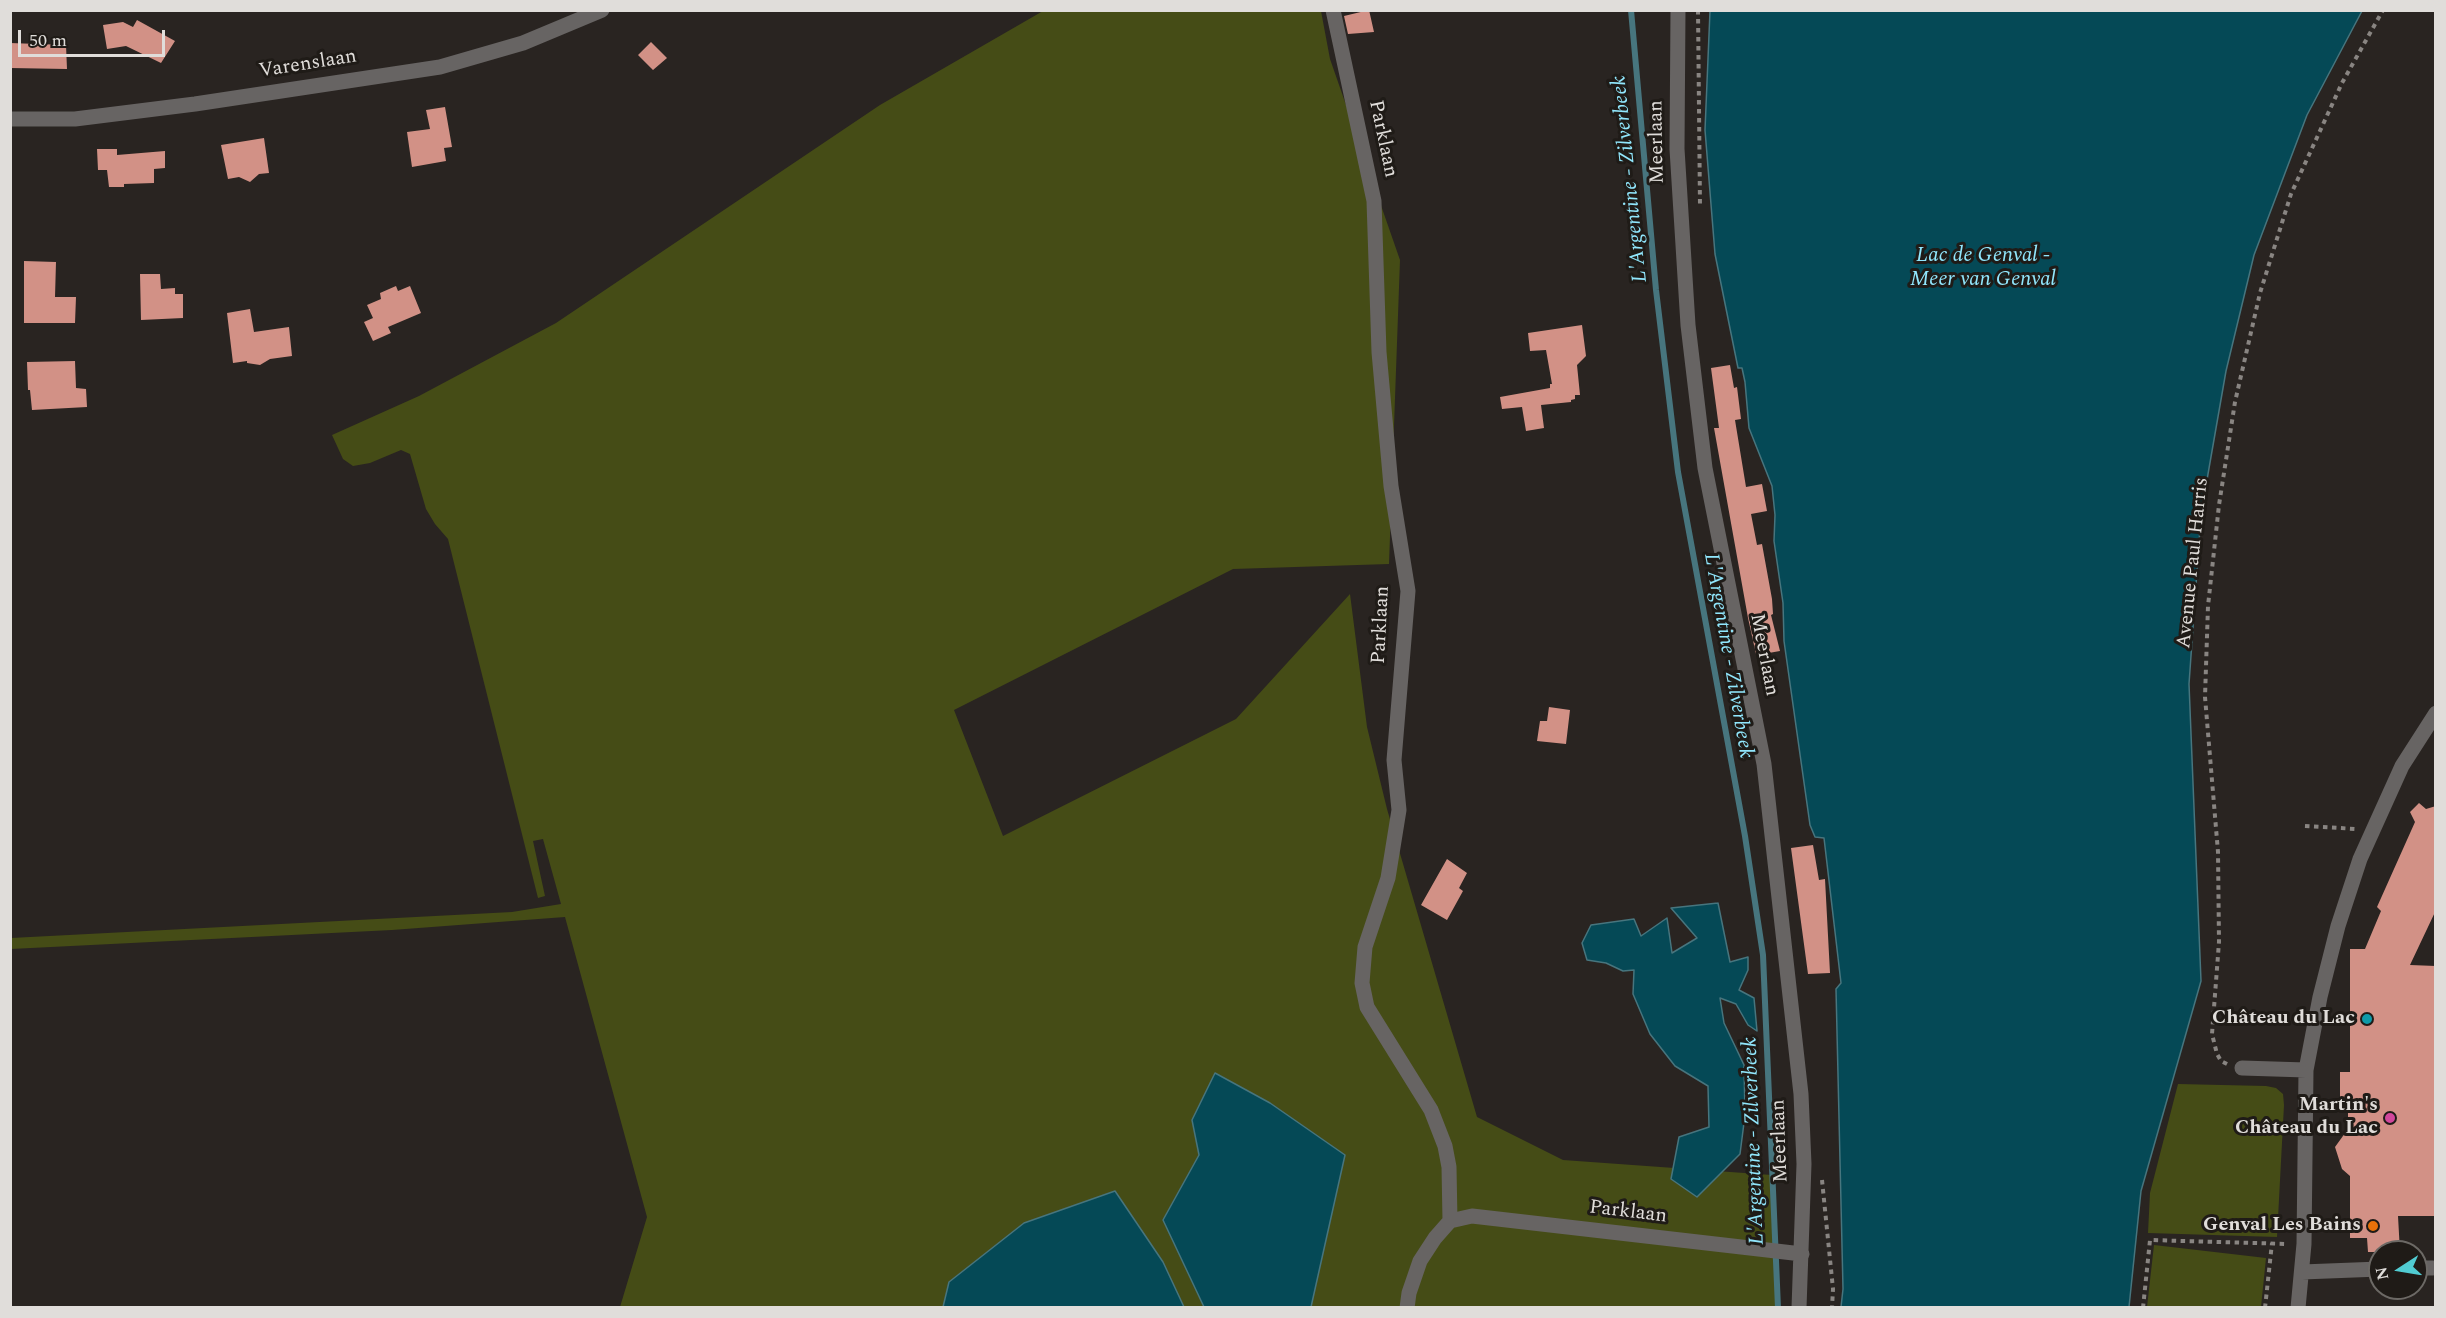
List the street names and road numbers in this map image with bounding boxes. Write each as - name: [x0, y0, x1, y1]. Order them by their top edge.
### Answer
- street label: Varenslaan: [257, 45, 359, 85]
- street label: Parklaan: [1362, 98, 1402, 180]
- street label: Meerlaan: [1645, 100, 1671, 184]
- street label: Avenue Paul Harris: [2173, 476, 2215, 650]
- street label: Parklaan: [1368, 585, 1396, 665]
- street label: Meerlaan: [1743, 612, 1783, 698]
- street label: Meerlaan: [1768, 1099, 1794, 1183]
- street label: Parklaan: [1588, 1196, 1668, 1230]

